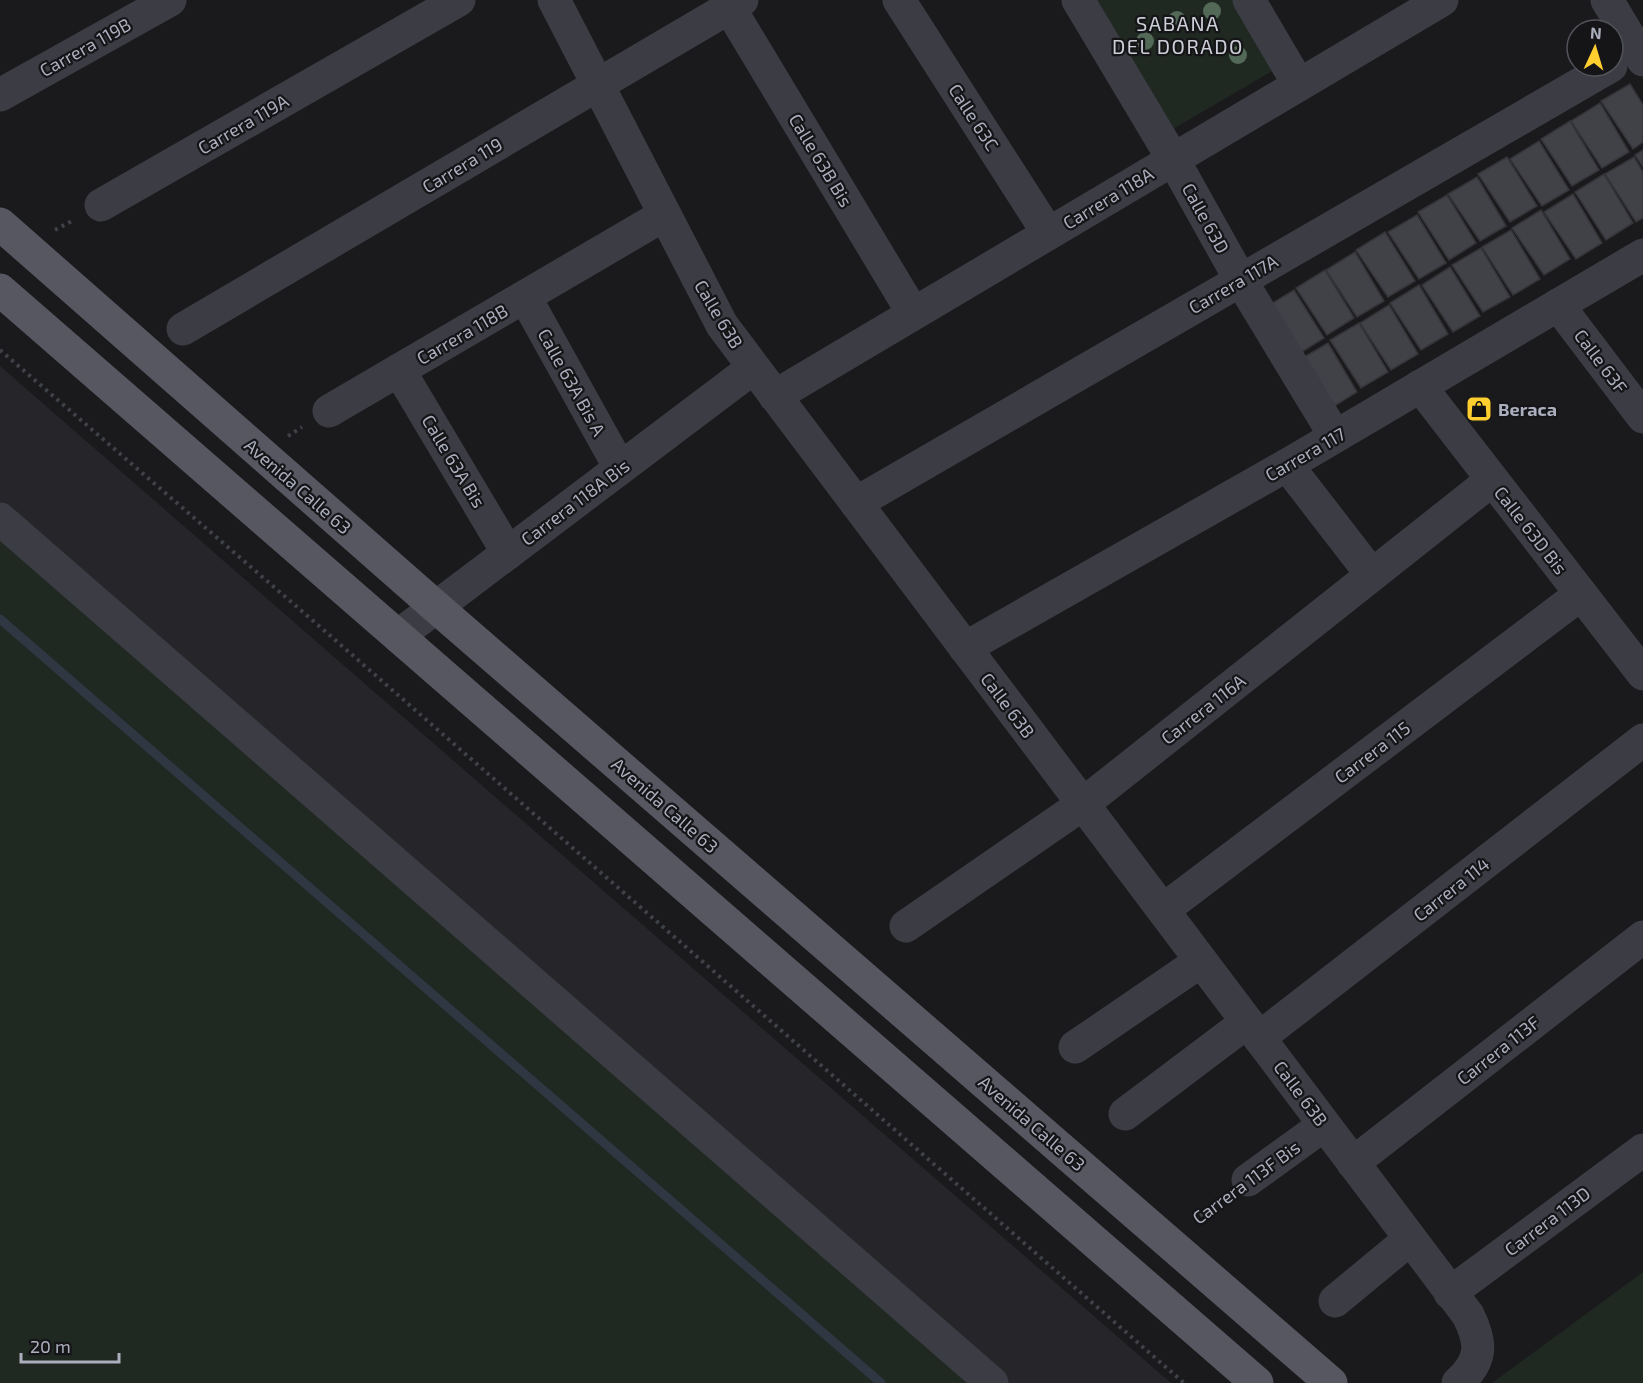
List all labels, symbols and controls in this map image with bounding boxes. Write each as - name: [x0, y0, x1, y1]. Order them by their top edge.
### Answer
- district label: SABANA DEL DORADO: [1112, 11, 1244, 58]
- street label: Carrera 119B: [36, 13, 134, 81]
- north arrow: [1565, 18, 1625, 78]
- text: N: [1590, 23, 1603, 42]
- street label: Calle 63C: [944, 80, 1004, 154]
- street label: Carrera 119A: [194, 89, 293, 159]
- street label: Calle 63B Bis: [785, 109, 857, 211]
- street label: Carrera 119: [418, 132, 506, 198]
- street label: Carrera 118A: [1059, 162, 1158, 234]
- street label: Calle 63D: [1178, 179, 1234, 257]
- street label: Carrera 117A: [1185, 249, 1282, 318]
- street label: Calle 63B: [690, 276, 748, 352]
- street label: Carrera 118B: [413, 299, 511, 369]
- street label: Calle 63A Bis A: [533, 325, 611, 440]
- street label: Calle 63F: [1570, 325, 1632, 398]
- shop icon: Beraca: [1464, 394, 1494, 424]
- place label: Beraca: [1498, 398, 1557, 420]
- street label: Calle 63A Bis: [418, 411, 490, 511]
- street label: Carrera 117: [1261, 422, 1349, 486]
- street label: Avenida Calle 63: [240, 434, 356, 538]
- street label: Carrera 118A Bis: [516, 454, 634, 550]
- street label: Calle 63D Bis: [1490, 482, 1572, 578]
- street label: Calle 63B: [976, 668, 1040, 742]
- street label: Carrera 116A: [1156, 669, 1250, 749]
- street label: Carrera 115: [1330, 716, 1414, 788]
- street label: Avenida Calle 63: [607, 753, 723, 857]
- street label: Carrera 114: [1409, 852, 1493, 926]
- street label: Carrera 113F: [1452, 1011, 1544, 1089]
- street label: Calle 63B: [1269, 1056, 1333, 1130]
- street label: Avenida Calle 63: [974, 1071, 1090, 1175]
- street label: Carrera 113F Bis: [1188, 1136, 1304, 1228]
- street label: Carrera 113D: [1500, 1182, 1594, 1260]
- scale bar: [21, 1326, 118, 1364]
- text: 20 m: [30, 1335, 71, 1357]

